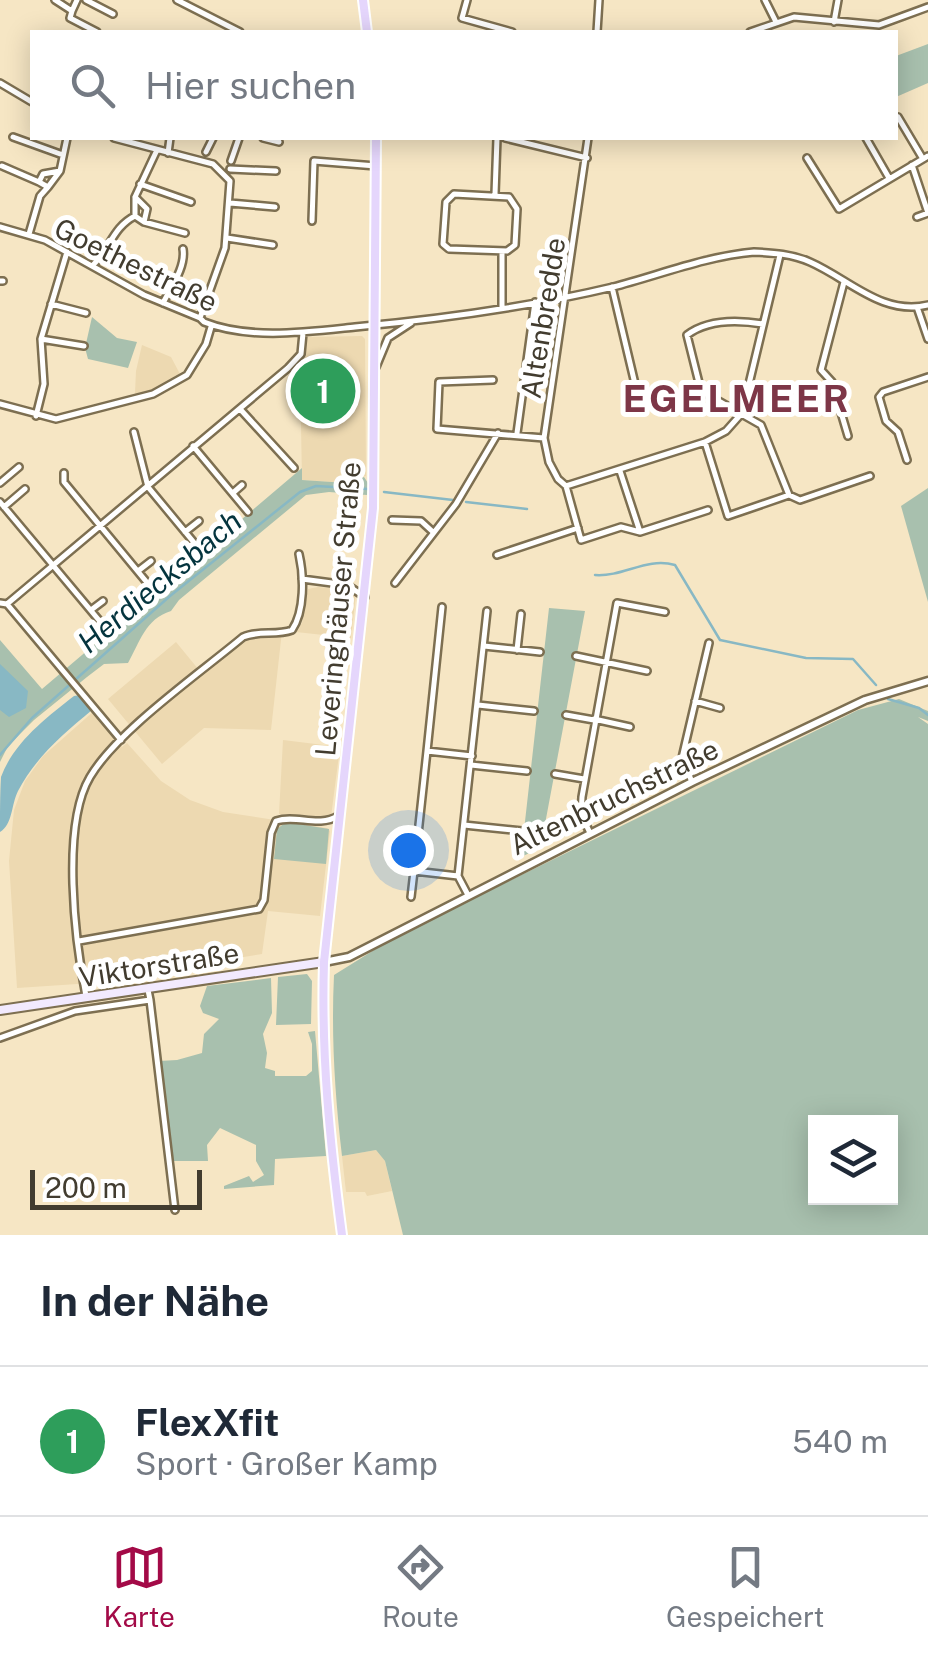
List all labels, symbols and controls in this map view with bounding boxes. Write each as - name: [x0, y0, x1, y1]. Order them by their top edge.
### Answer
- search box: [30, 30, 898, 140]
- icon: search: [65, 58, 120, 113]
- text: Hier suchen: [145, 63, 356, 108]
- street label: Goethestraße: [49, 211, 223, 318]
- street label: Altenbredde: [514, 235, 572, 401]
- pin: 1: [290, 354, 356, 428]
- district label: EGELMEER: [623, 376, 851, 421]
- street label: Leveringhäuser Straße: [308, 460, 367, 758]
- water label: Herdiecksbach: [70, 502, 248, 660]
- street label: Altenbruchstraße: [504, 732, 723, 861]
- your location: [383, 825, 434, 876]
- street label: Viktorstraße: [77, 936, 241, 993]
- map controls: [808, 1115, 898, 1205]
- button: layers: [808, 1115, 898, 1205]
- scale bar: [30, 1165, 202, 1210]
- text: 200 m: [45, 1171, 127, 1204]
- text: In der Nähe: [40, 1276, 269, 1325]
- text: FlexXfit: [135, 1400, 279, 1445]
- text: 1: [66, 1423, 79, 1460]
- text: 540 m: [792, 1423, 888, 1460]
- text: Sport · Großer Kamp: [135, 1445, 438, 1482]
- tab: Karte: [104, 1540, 175, 1633]
- tab: Route: [382, 1540, 459, 1633]
- tab: Gespeichert: [666, 1540, 824, 1633]

